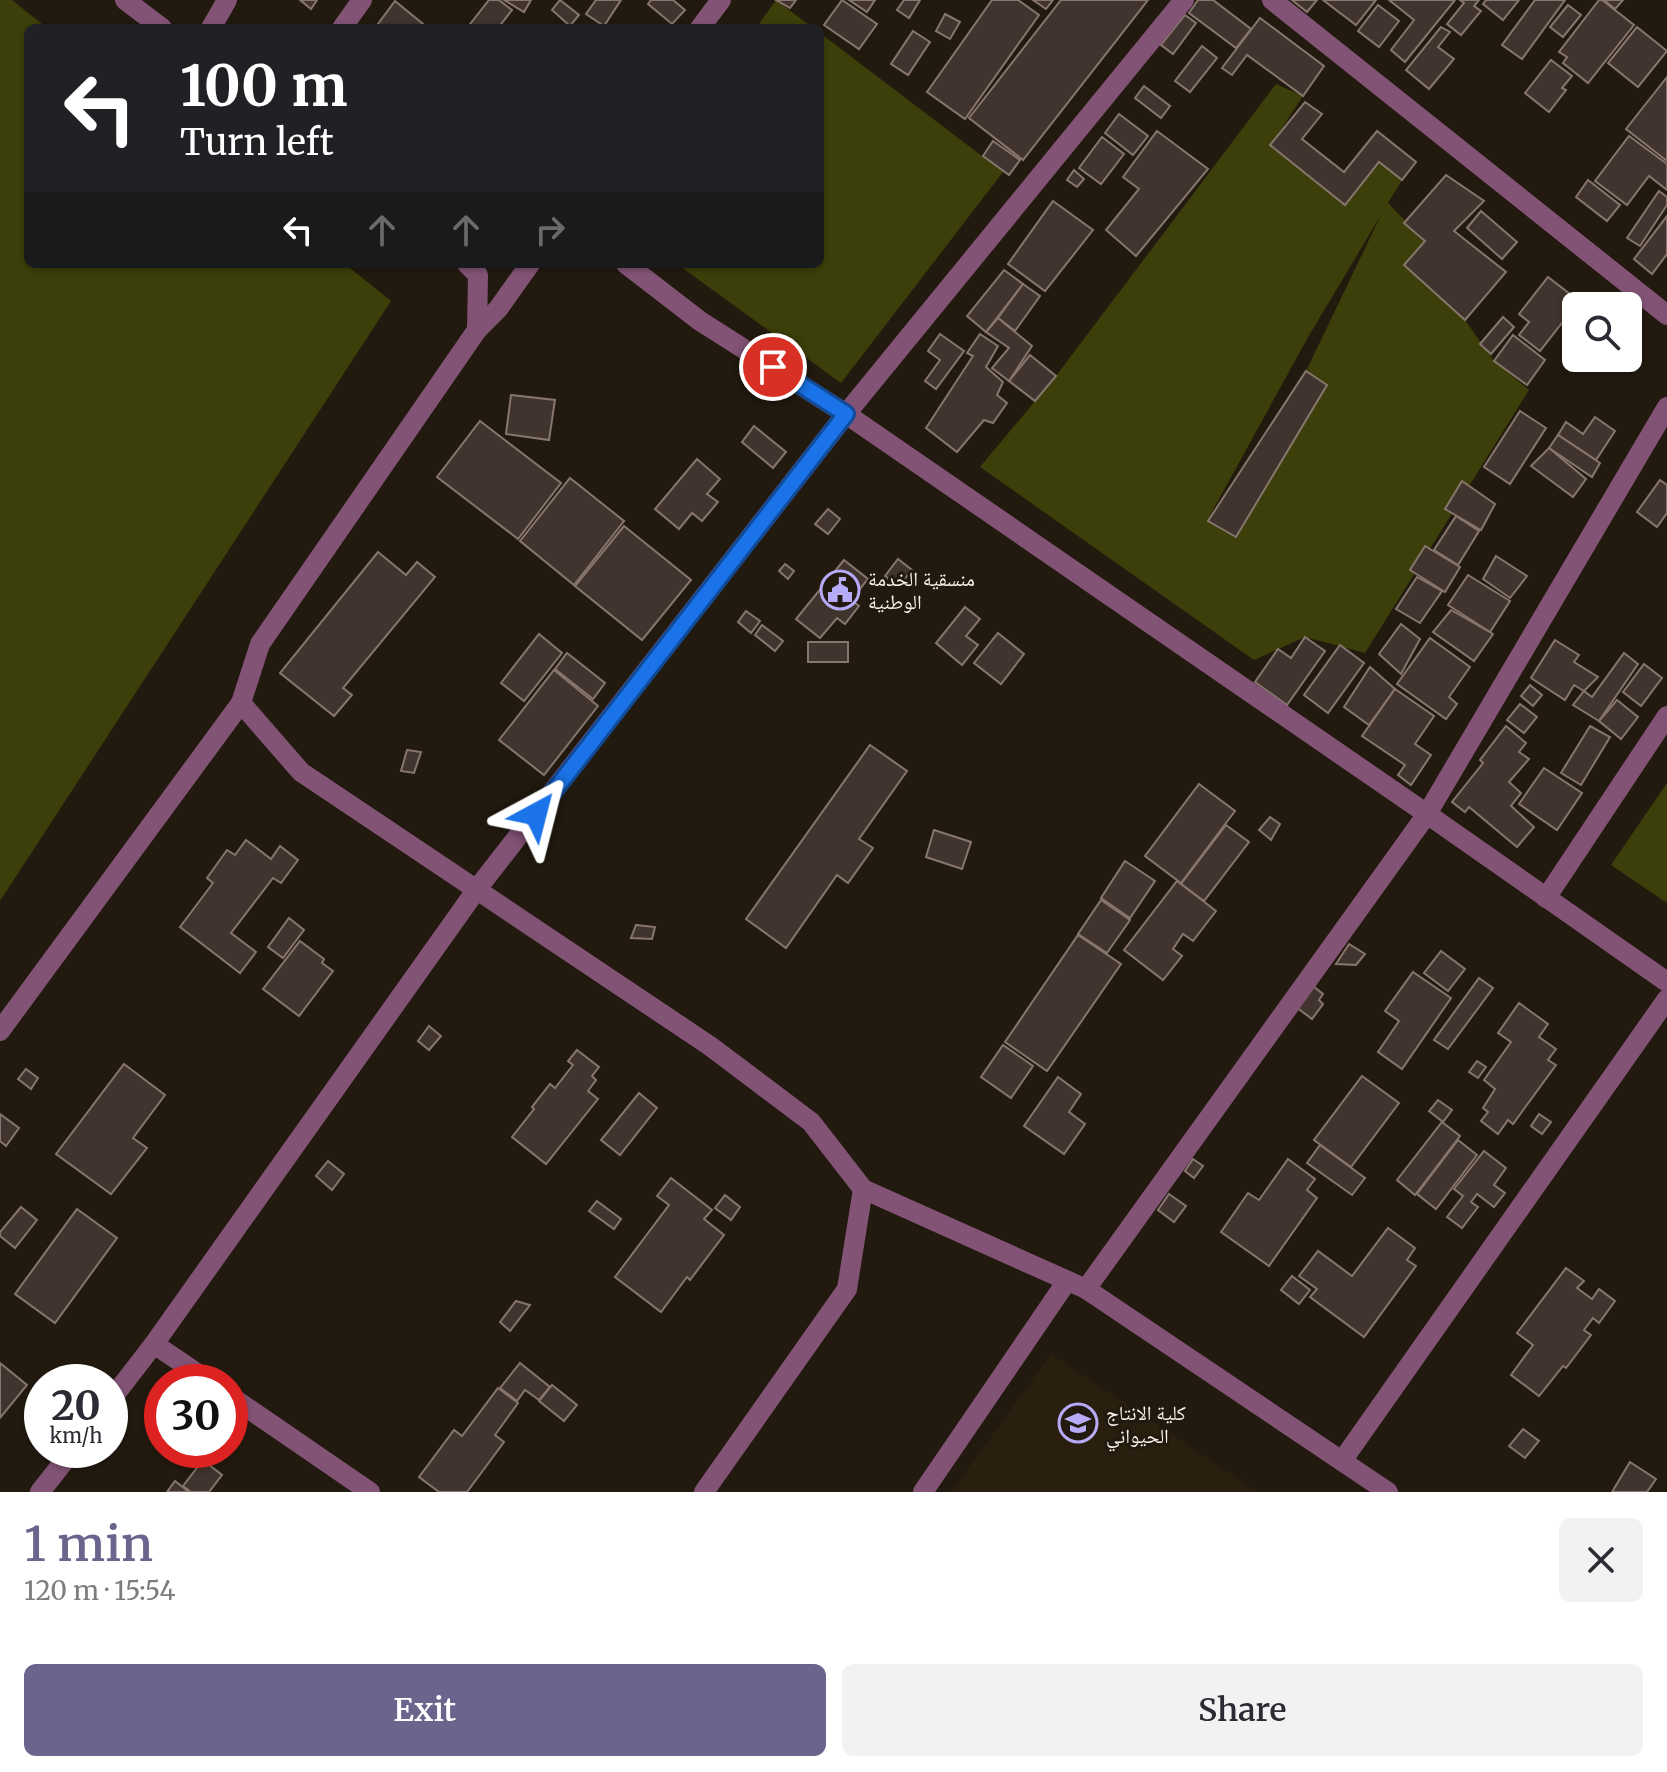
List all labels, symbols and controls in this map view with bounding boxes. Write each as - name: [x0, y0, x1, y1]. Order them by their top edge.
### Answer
- text: 100 m: [180, 51, 348, 121]
- icon: left: [48, 56, 152, 160]
- text: Turn left: [180, 120, 334, 165]
- icon: left: [276, 208, 320, 252]
- icon: ahead: [360, 208, 404, 252]
- icon: ahead: [444, 208, 488, 252]
- icon: right: [528, 208, 572, 252]
- map controls: [1562, 292, 1642, 372]
- button: search: [1562, 292, 1642, 372]
- pin: [739, 333, 807, 401]
- icon: arrive: [751, 345, 795, 389]
- place label: منسقية الخدمة الوطنية: [868, 566, 975, 614]
- public building icon: منسقية الخدمة الوطنية: [819, 569, 861, 611]
- position arrow: [494, 772, 578, 856]
- speed limit sign: 30: [144, 1364, 248, 1468]
- text: 20: [51, 1381, 101, 1431]
- place label: كلية الانتاج الحيواني: [1106, 1400, 1186, 1452]
- school or university icon: كلية الانتاج الحيواني: [1057, 1402, 1099, 1444]
- text: km/h: [50, 1423, 102, 1448]
- text: 1 min: [24, 1514, 153, 1574]
- button: close: [1559, 1518, 1643, 1602]
- text: 120 m · 15:54: [24, 1574, 176, 1607]
- button: Exit: [24, 1664, 826, 1756]
- button: Share: [842, 1664, 1643, 1756]

